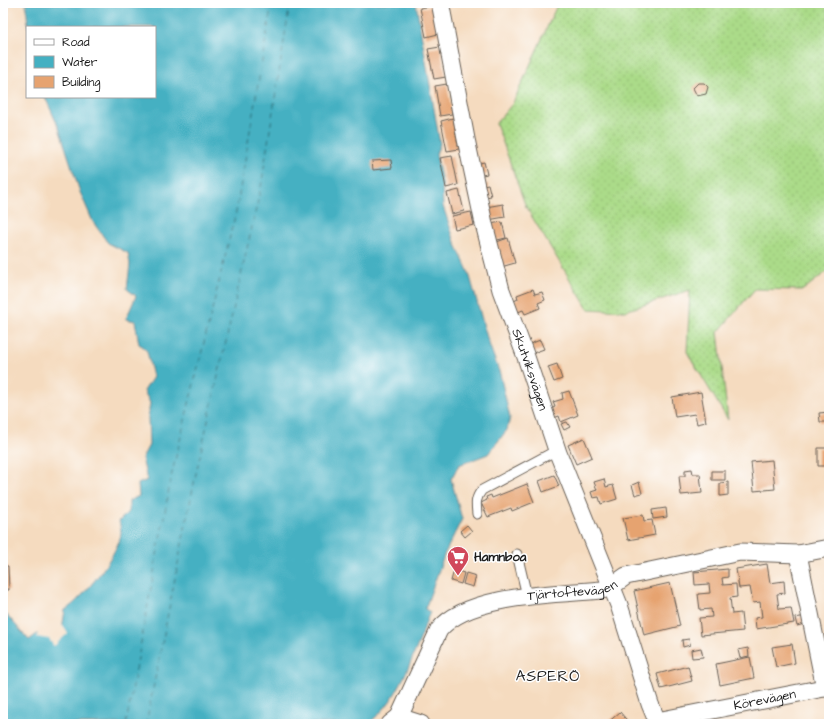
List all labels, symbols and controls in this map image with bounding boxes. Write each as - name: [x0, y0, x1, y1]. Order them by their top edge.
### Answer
- legend: [26, 26, 156, 98]
- text: Road: [62, 34, 90, 51]
- text: Water: [62, 54, 98, 71]
- text: Building: [62, 74, 100, 92]
- street label: Skutviksvägen: [507, 326, 552, 413]
- supermarket icon: Hamnboa: [445, 544, 471, 577]
- place label: Hamnboa: [474, 548, 527, 566]
- street label: Tjärtoftevägen: [526, 576, 621, 605]
- district label: ASPERÖ: [516, 666, 580, 687]
- street label: Körevägen: [732, 685, 798, 715]

